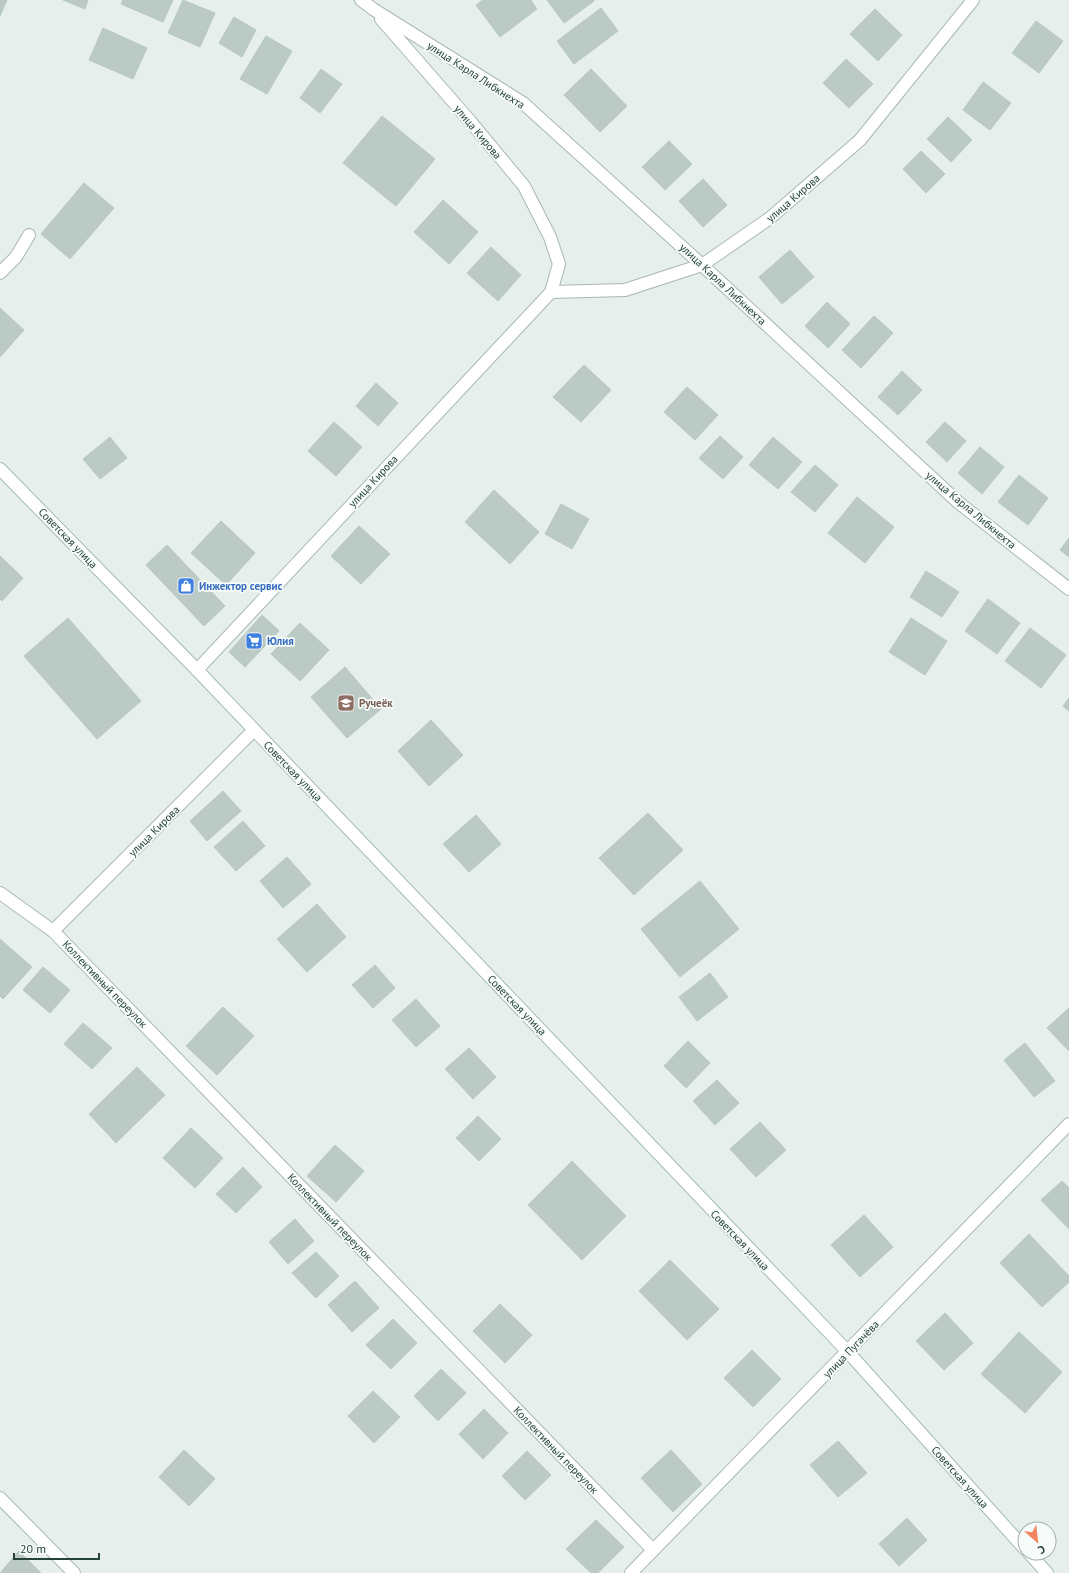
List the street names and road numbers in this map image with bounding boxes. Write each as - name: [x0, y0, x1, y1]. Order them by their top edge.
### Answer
- street label: улица Карла Либкнехта: [425, 38, 527, 112]
- street label: улица Кирова: [451, 102, 505, 162]
- street label: улица Кирова: [763, 171, 823, 225]
- street label: улица Карла Либкнехта: [677, 240, 769, 328]
- street label: улица Кирова: [345, 452, 401, 510]
- street label: улица Карла Либкнехта: [923, 468, 1019, 552]
- street label: Советская улица: [36, 505, 100, 571]
- street label: Советская улица: [261, 738, 325, 804]
- street label: улица Кирова: [126, 803, 182, 859]
- street label: Коллективный переулок: [60, 937, 151, 1031]
- street label: Советская улица: [485, 972, 549, 1038]
- street label: Коллективный переулок: [285, 1170, 376, 1264]
- street label: Советская улица: [708, 1207, 772, 1273]
- street label: улица Пугачёва: [820, 1317, 882, 1381]
- street label: Коллективный переулок: [511, 1403, 602, 1497]
- street label: Советская улица: [928, 1443, 992, 1511]

